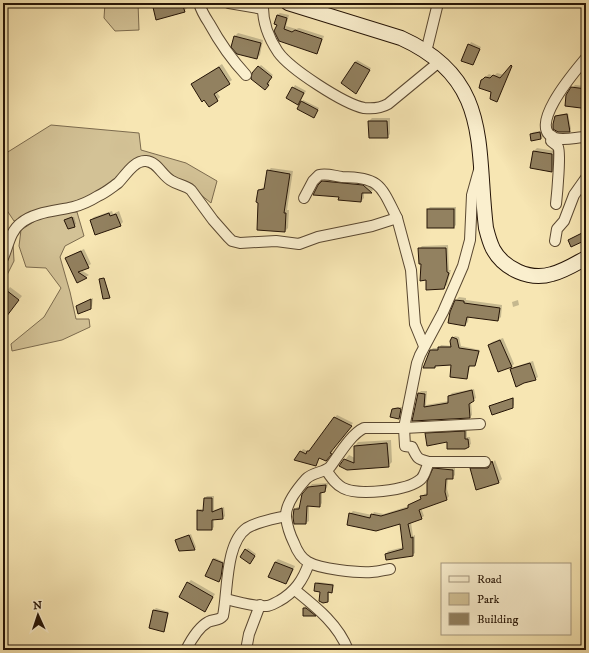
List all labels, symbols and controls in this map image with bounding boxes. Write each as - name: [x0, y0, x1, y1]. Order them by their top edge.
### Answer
- legend: [441, 563, 571, 635]
- text: Road: [477, 572, 502, 587]
- text: Park: [477, 592, 499, 607]
- north arrow: [18, 595, 58, 635]
- text: N: [33, 599, 42, 613]
- text: Building: [477, 612, 518, 627]

